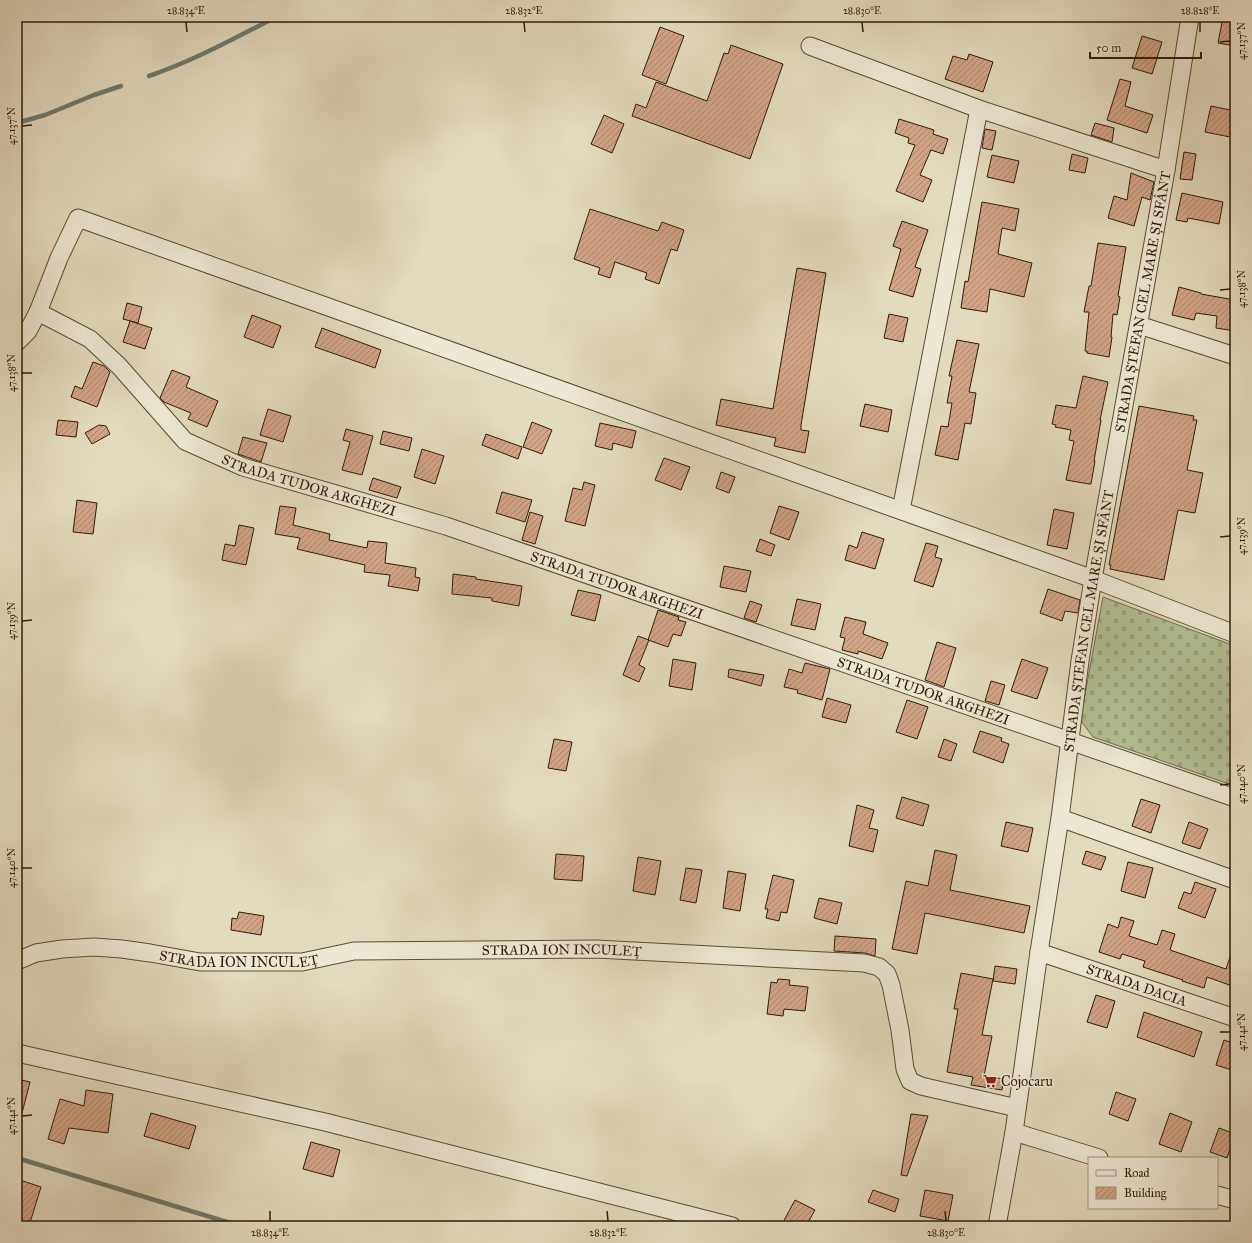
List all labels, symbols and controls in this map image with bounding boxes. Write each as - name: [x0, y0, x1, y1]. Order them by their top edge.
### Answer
- text: 28.834°E: [167, 5, 205, 17]
- text: 28.832°E: [505, 5, 543, 17]
- text: 28.830°E: [843, 5, 881, 17]
- text: 28.828°E: [1181, 5, 1219, 17]
- text: 47.137°N: [1236, 22, 1248, 60]
- scale bar: [1090, 34, 1201, 60]
- text: 50 m: [1096, 41, 1121, 55]
- text: 47.137°N: [6, 107, 18, 145]
- street label: STRADA ȘTEFAN CEL MARE ȘI SFÂNT: [1111, 169, 1175, 434]
- text: 47.138°N: [1236, 270, 1248, 308]
- text: 47.138°N: [6, 354, 18, 392]
- street label: STRADA TUDOR ARGHEZI: [219, 451, 398, 520]
- street label: STRADA ȘTEFAN CEL MARE ȘI SFÂNT: [1060, 488, 1118, 753]
- text: 47.139°N: [1236, 517, 1248, 555]
- street label: STRADA TUDOR ARGHEZI: [528, 548, 705, 623]
- text: 47.139°N: [6, 602, 18, 640]
- street label: STRADA TUDOR ARGHEZI: [835, 653, 1012, 729]
- text: 47.140°N: [1236, 764, 1248, 804]
- text: 47.140°N: [6, 848, 18, 888]
- street label: STRADA ION INCULEȚ: [482, 941, 642, 960]
- street label: STRADA ION INCULEȚ: [158, 947, 321, 971]
- street label: STRADA DACIA: [1084, 961, 1190, 1010]
- text: 47.141°N: [1236, 1012, 1248, 1051]
- supermarket icon: Cojocaru: [982, 1073, 998, 1089]
- place label: Cojocaru: [1001, 1073, 1053, 1090]
- text: 47.141°N: [6, 1096, 18, 1135]
- legend: [1088, 1157, 1218, 1209]
- text: Road: [1124, 1166, 1150, 1180]
- text: Building: [1124, 1186, 1167, 1201]
- text: 28.834°E: [251, 1227, 289, 1239]
- text: 28.832°E: [589, 1227, 627, 1239]
- text: 28.830°E: [927, 1227, 965, 1239]

